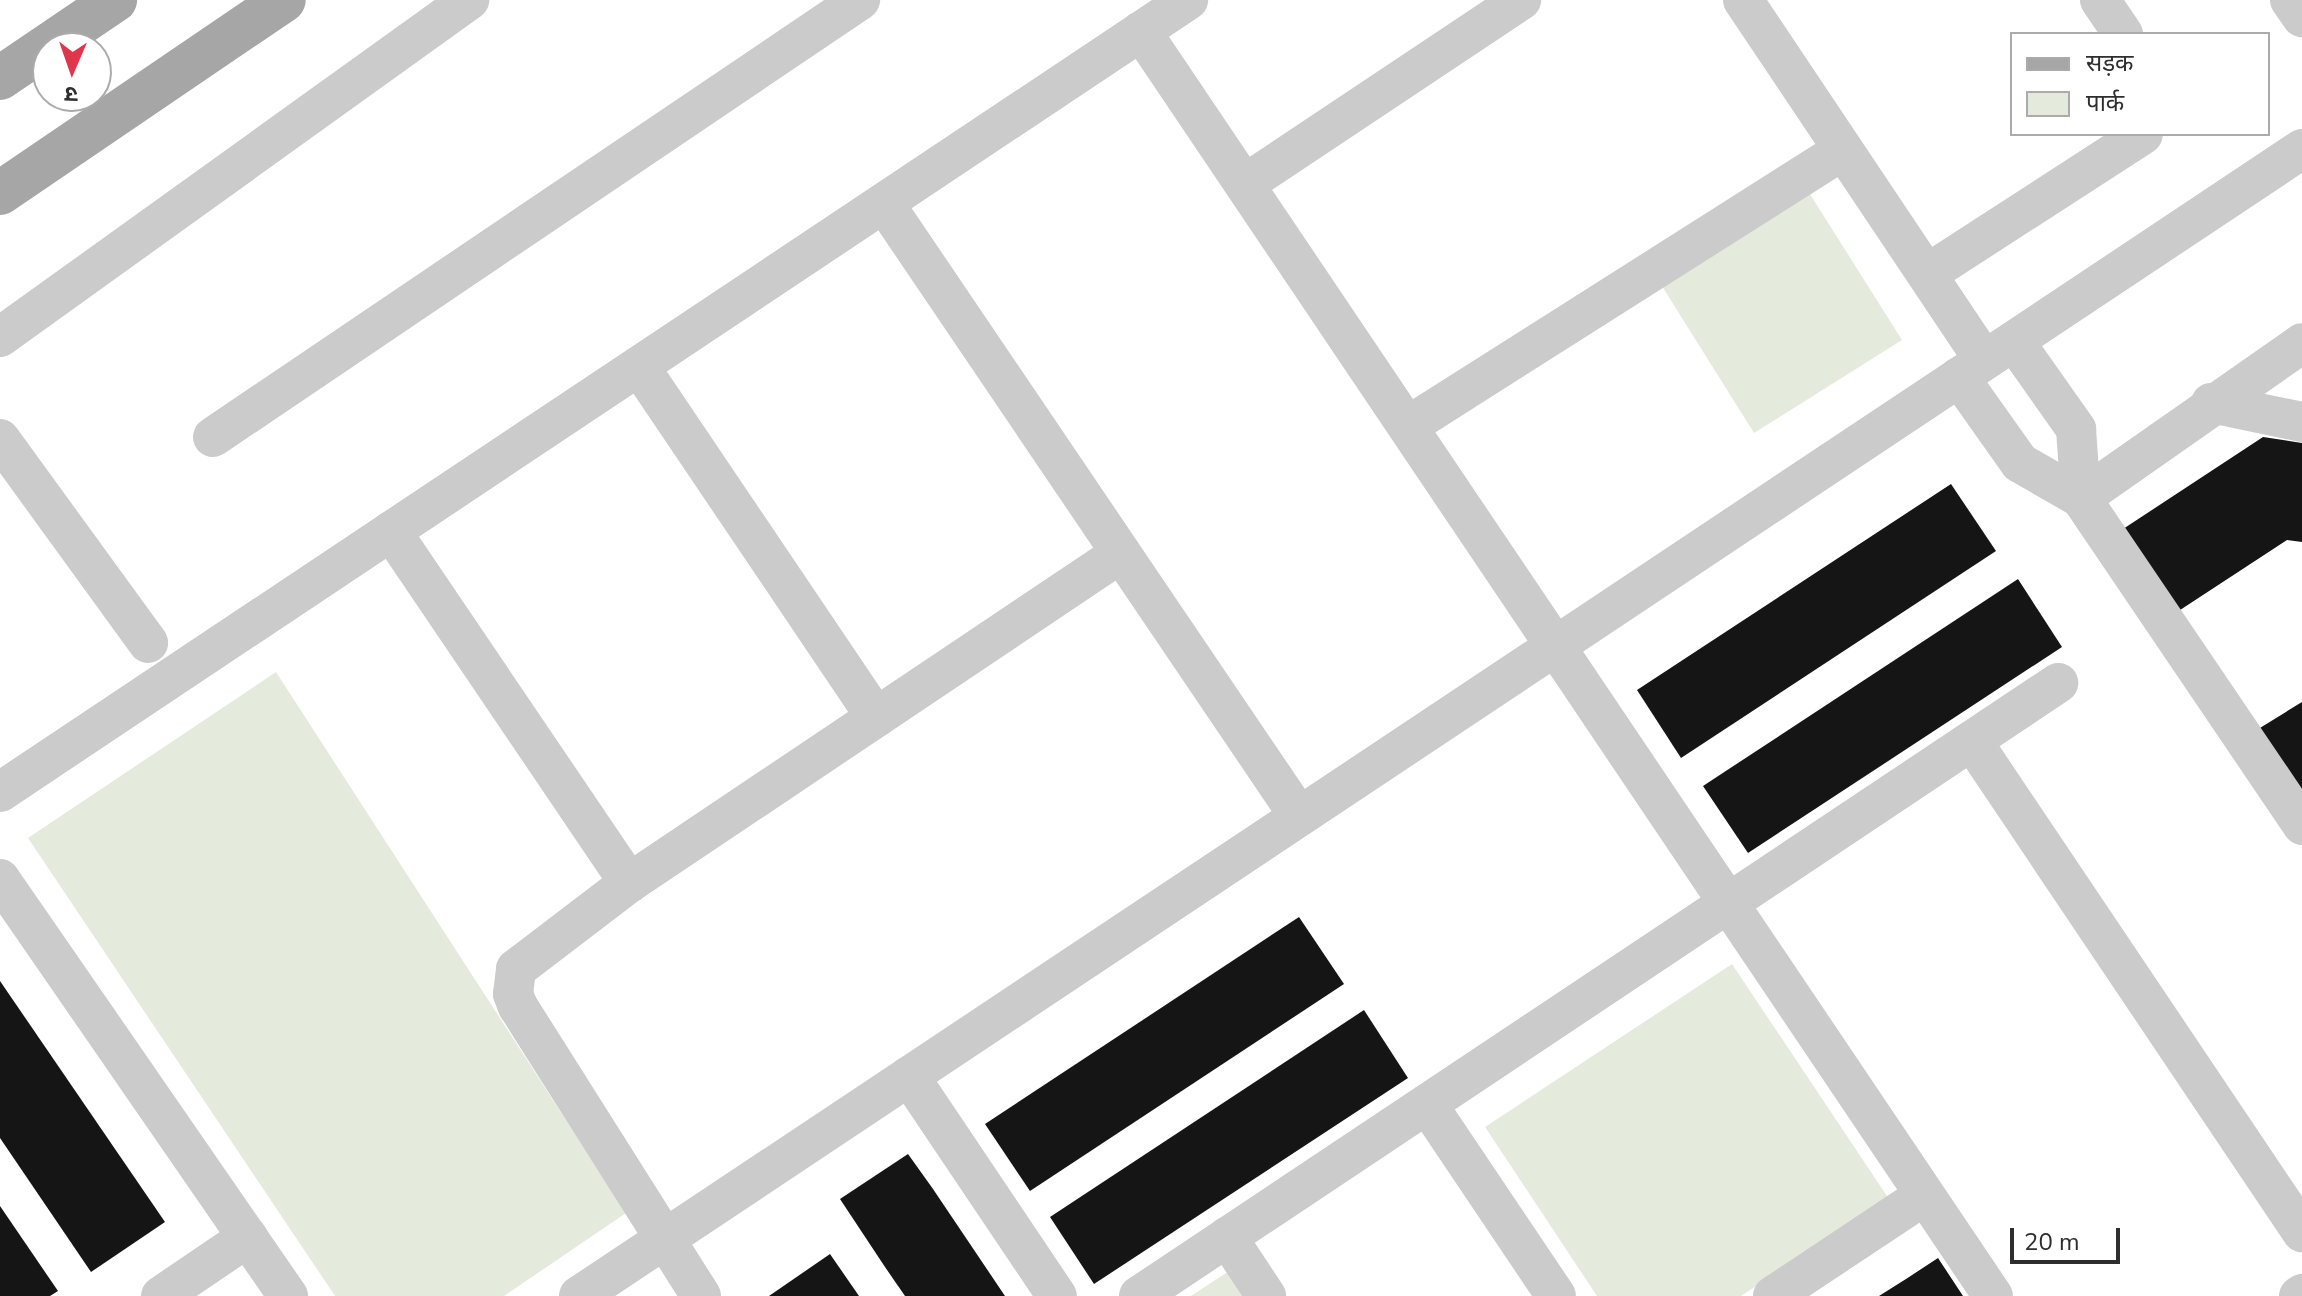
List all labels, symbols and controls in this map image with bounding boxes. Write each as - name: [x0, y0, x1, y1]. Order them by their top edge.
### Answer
- north arrow: [32, 32, 112, 112]
- legend: [2010, 32, 2270, 136]
- text: सड़क: [2086, 47, 2134, 79]
- text: उ: [64, 79, 78, 109]
- text: पार्क: [2086, 87, 2124, 119]
- scale bar: [2014, 1212, 2124, 1262]
- text: 20 m: [2024, 1226, 2080, 1258]

